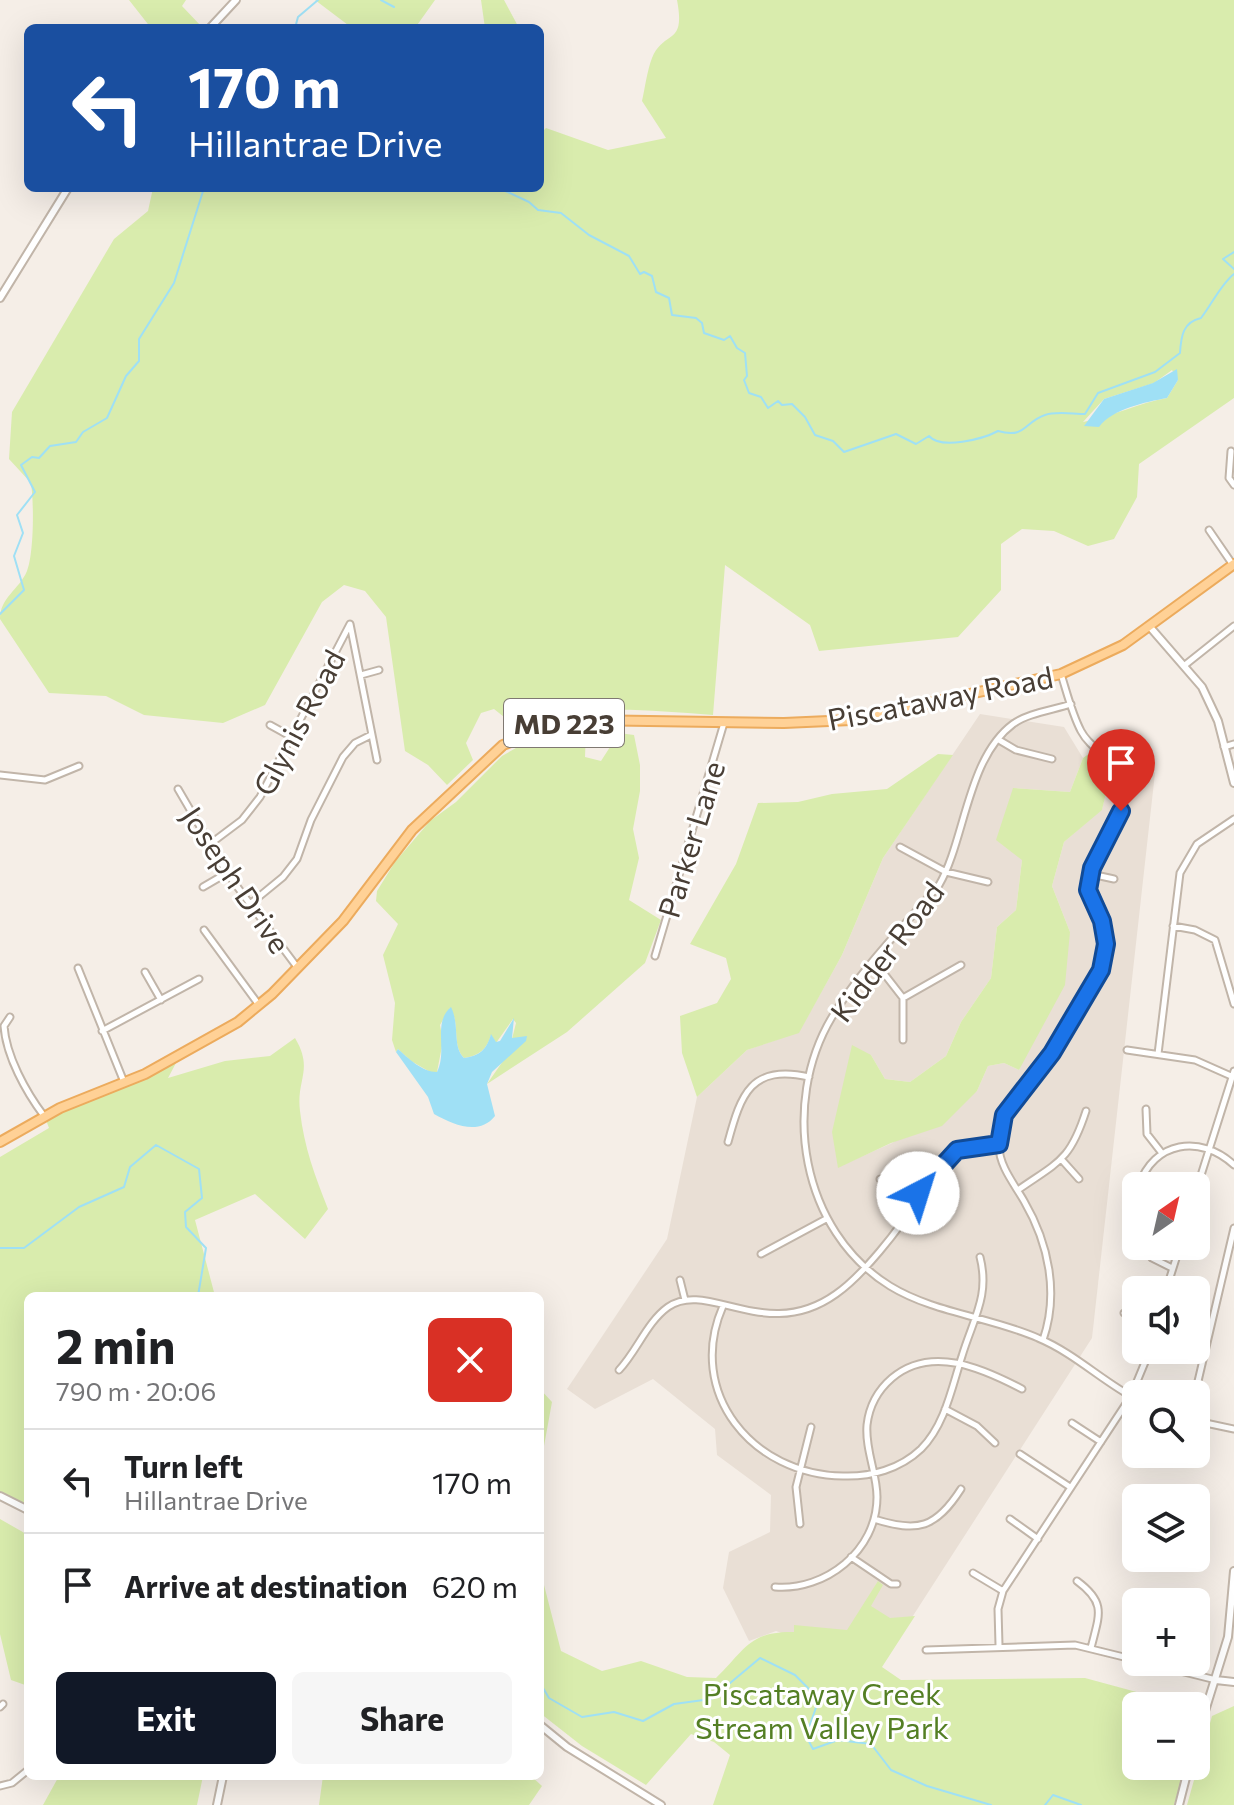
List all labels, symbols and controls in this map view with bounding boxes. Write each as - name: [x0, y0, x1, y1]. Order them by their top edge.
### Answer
- text: 170 m: [188, 51, 341, 120]
- icon: left: [56, 56, 160, 160]
- text: Hillantrae Drive: [188, 120, 442, 164]
- street label: Glynis Road: [244, 643, 352, 801]
- street label: Piscataway Road: [824, 657, 1056, 737]
- road number: MD 223: [504, 699, 624, 747]
- pin: [1087, 729, 1155, 811]
- icon: arrive: [1099, 741, 1143, 785]
- street label: Parker Lane: [649, 756, 731, 922]
- street label: Joseph Drive: [174, 799, 300, 959]
- street label: Kidder Road: [821, 874, 951, 1028]
- position arrow: [876, 1151, 960, 1235]
- north arrow: [1122, 1172, 1210, 1260]
- map controls: [1122, 1172, 1210, 1780]
- button: sound: [1122, 1276, 1210, 1364]
- text: 2 min: [56, 1315, 176, 1374]
- button: close: [428, 1318, 512, 1402]
- text: 790 m · 20:06: [56, 1375, 216, 1406]
- button: search: [1122, 1380, 1210, 1468]
- text: Turn left: [124, 1447, 243, 1484]
- icon: left: [56, 1459, 100, 1503]
- text: 170 m: [432, 1463, 512, 1500]
- text: Hillantrae Drive: [124, 1484, 308, 1515]
- button: layers: [1122, 1484, 1210, 1572]
- icon: arrive: [56, 1563, 100, 1607]
- text: Arrive at destination: [124, 1567, 408, 1604]
- text: 620 m: [432, 1567, 518, 1604]
- button: +: [1122, 1588, 1210, 1676]
- button: Exit: [56, 1672, 276, 1764]
- button: Share: [292, 1672, 512, 1764]
- park label: Piscataway Creek Stream Valley Park: [695, 1674, 949, 1745]
- button: −: [1122, 1692, 1210, 1780]

